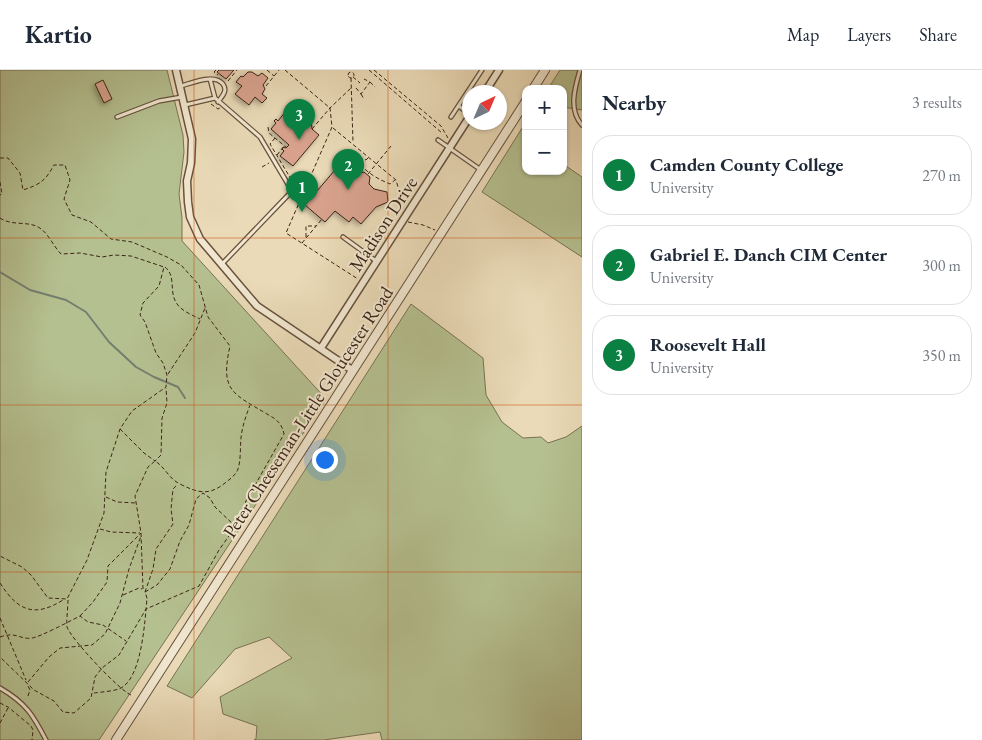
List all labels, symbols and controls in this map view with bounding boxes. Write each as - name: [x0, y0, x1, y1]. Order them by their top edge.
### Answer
- text: Kartio: [25, 19, 92, 50]
- text: Map: [787, 23, 819, 46]
- text: Layers: [847, 23, 891, 46]
- text: Share: [919, 23, 957, 46]
- north arrow: [462, 85, 507, 130]
- map controls: [522, 85, 567, 175]
- button: +: [522, 85, 567, 130]
- text: Nearby: [602, 89, 666, 116]
- text: 3 results: [912, 92, 962, 113]
- pin: 3: [283, 99, 315, 140]
- button: −: [522, 130, 567, 175]
- pin: 2: [332, 149, 364, 190]
- text: Camden County College: [650, 152, 843, 177]
- text: 1: [615, 165, 623, 186]
- text: 270 m: [922, 165, 961, 186]
- pin: 1: [286, 171, 318, 212]
- street label: Madison Drive: [343, 172, 423, 276]
- text: University: [650, 177, 714, 198]
- text: Gabriel E. Danch CIM Center: [650, 242, 887, 267]
- text: 2: [615, 255, 623, 276]
- text: 300 m: [922, 255, 961, 276]
- text: University: [650, 267, 714, 288]
- street label: Peter Cheeseman-Little Gloucester Road: [217, 281, 399, 543]
- text: Roosevelt Hall: [650, 332, 766, 357]
- text: 3: [615, 345, 623, 366]
- text: 350 m: [922, 345, 961, 366]
- text: University: [650, 357, 714, 378]
- your location: [312, 447, 338, 473]

